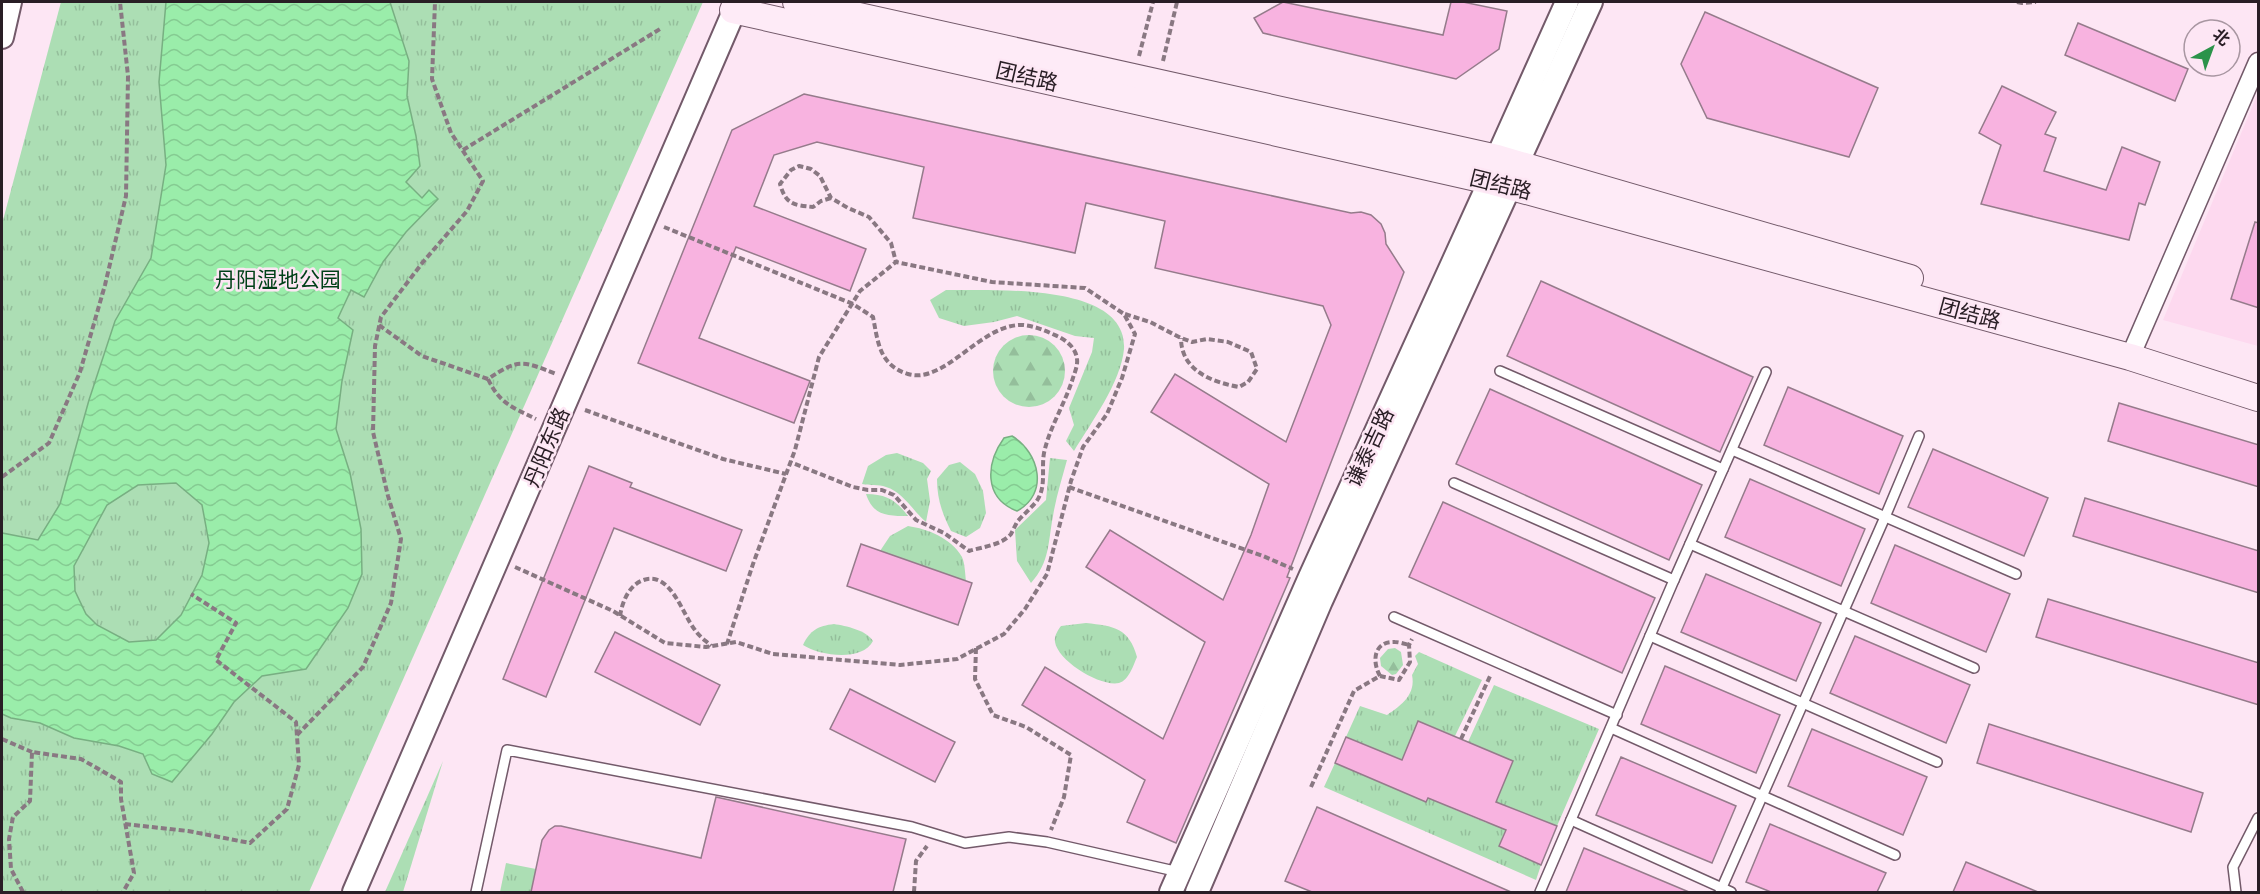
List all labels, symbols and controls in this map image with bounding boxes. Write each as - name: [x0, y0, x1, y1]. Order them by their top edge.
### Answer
- north arrow: [2182, 18, 2242, 78]
- text: 北: [2210, 25, 2234, 49]
- street label: 团结路: [994, 57, 1060, 95]
- street label: 团结路: [1468, 165, 1534, 203]
- park label: 丹阳湿地公园: [215, 267, 341, 291]
- street label: 团结路: [1936, 293, 2004, 333]
- street label: 丹阳东路: [519, 404, 573, 490]
- street label: 谦泰吉路: [1340, 404, 1398, 490]

